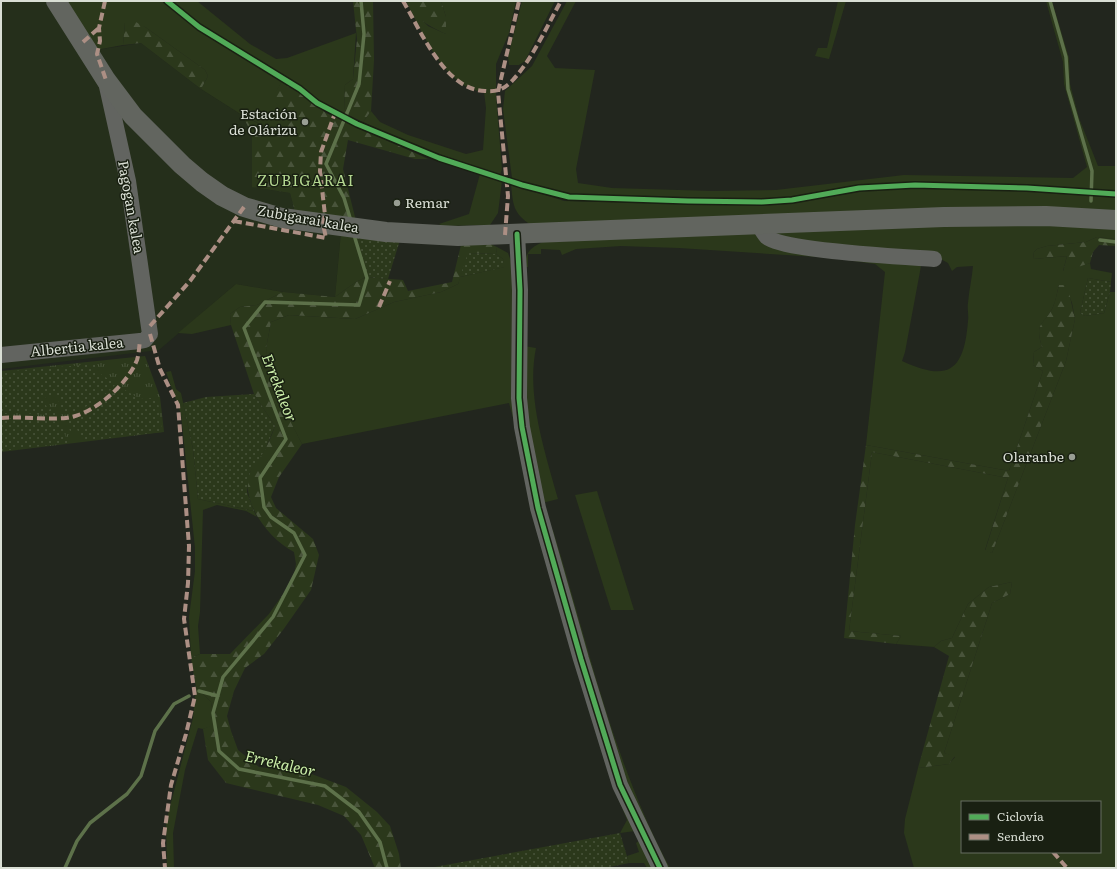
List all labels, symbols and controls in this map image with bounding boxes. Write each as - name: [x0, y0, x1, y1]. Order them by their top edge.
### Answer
- place label: Estación de Olárizu: [229, 103, 297, 139]
- marker: Estación de Olárizu: [300, 117, 310, 127]
- street label: Pagogan kalea: [114, 159, 150, 255]
- district label: ZUBIGARAI: [257, 168, 355, 191]
- place label: Remar: [405, 192, 450, 212]
- marker: Remar: [392, 198, 402, 208]
- street label: Zubigarai kalea: [256, 199, 361, 237]
- street label: Albertia kalea: [29, 331, 125, 361]
- water label: Errekaleor: [257, 350, 304, 425]
- place label: Olaranbe: [1003, 446, 1064, 466]
- marker: Olaranbe: [1067, 452, 1077, 462]
- water label: Errekaleor: [243, 743, 318, 782]
- legend: [961, 801, 1101, 853]
- text: Ciclovía: [997, 807, 1044, 825]
- text: Sendero: [997, 827, 1044, 845]

